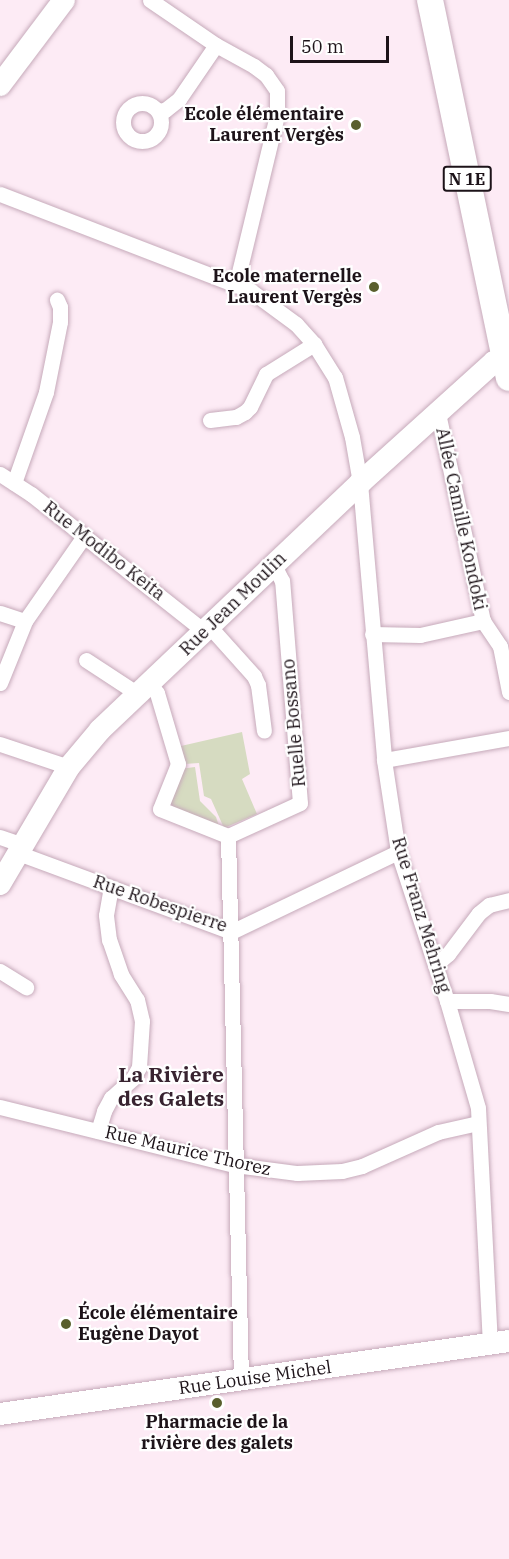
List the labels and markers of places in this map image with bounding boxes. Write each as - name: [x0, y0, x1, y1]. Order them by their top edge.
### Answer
- place label: Ecole élémentaire Laurent Vergès: [184, 104, 344, 146]
- marker: Ecole élémentaire Laurent Vergès: [349, 118, 363, 132]
- place label: Ecole maternelle Laurent Vergès: [213, 266, 362, 308]
- marker: Ecole maternelle Laurent Vergès: [367, 280, 381, 294]
- place label: École élémentaire Eugène Dayot: [78, 1303, 238, 1346]
- marker: École élémentaire Eugène Dayot: [59, 1317, 73, 1331]
- marker: Pharmacie de la rivière des galets: [210, 1396, 224, 1410]
- place label: Pharmacie de la rivière des galets: [141, 1412, 293, 1454]

